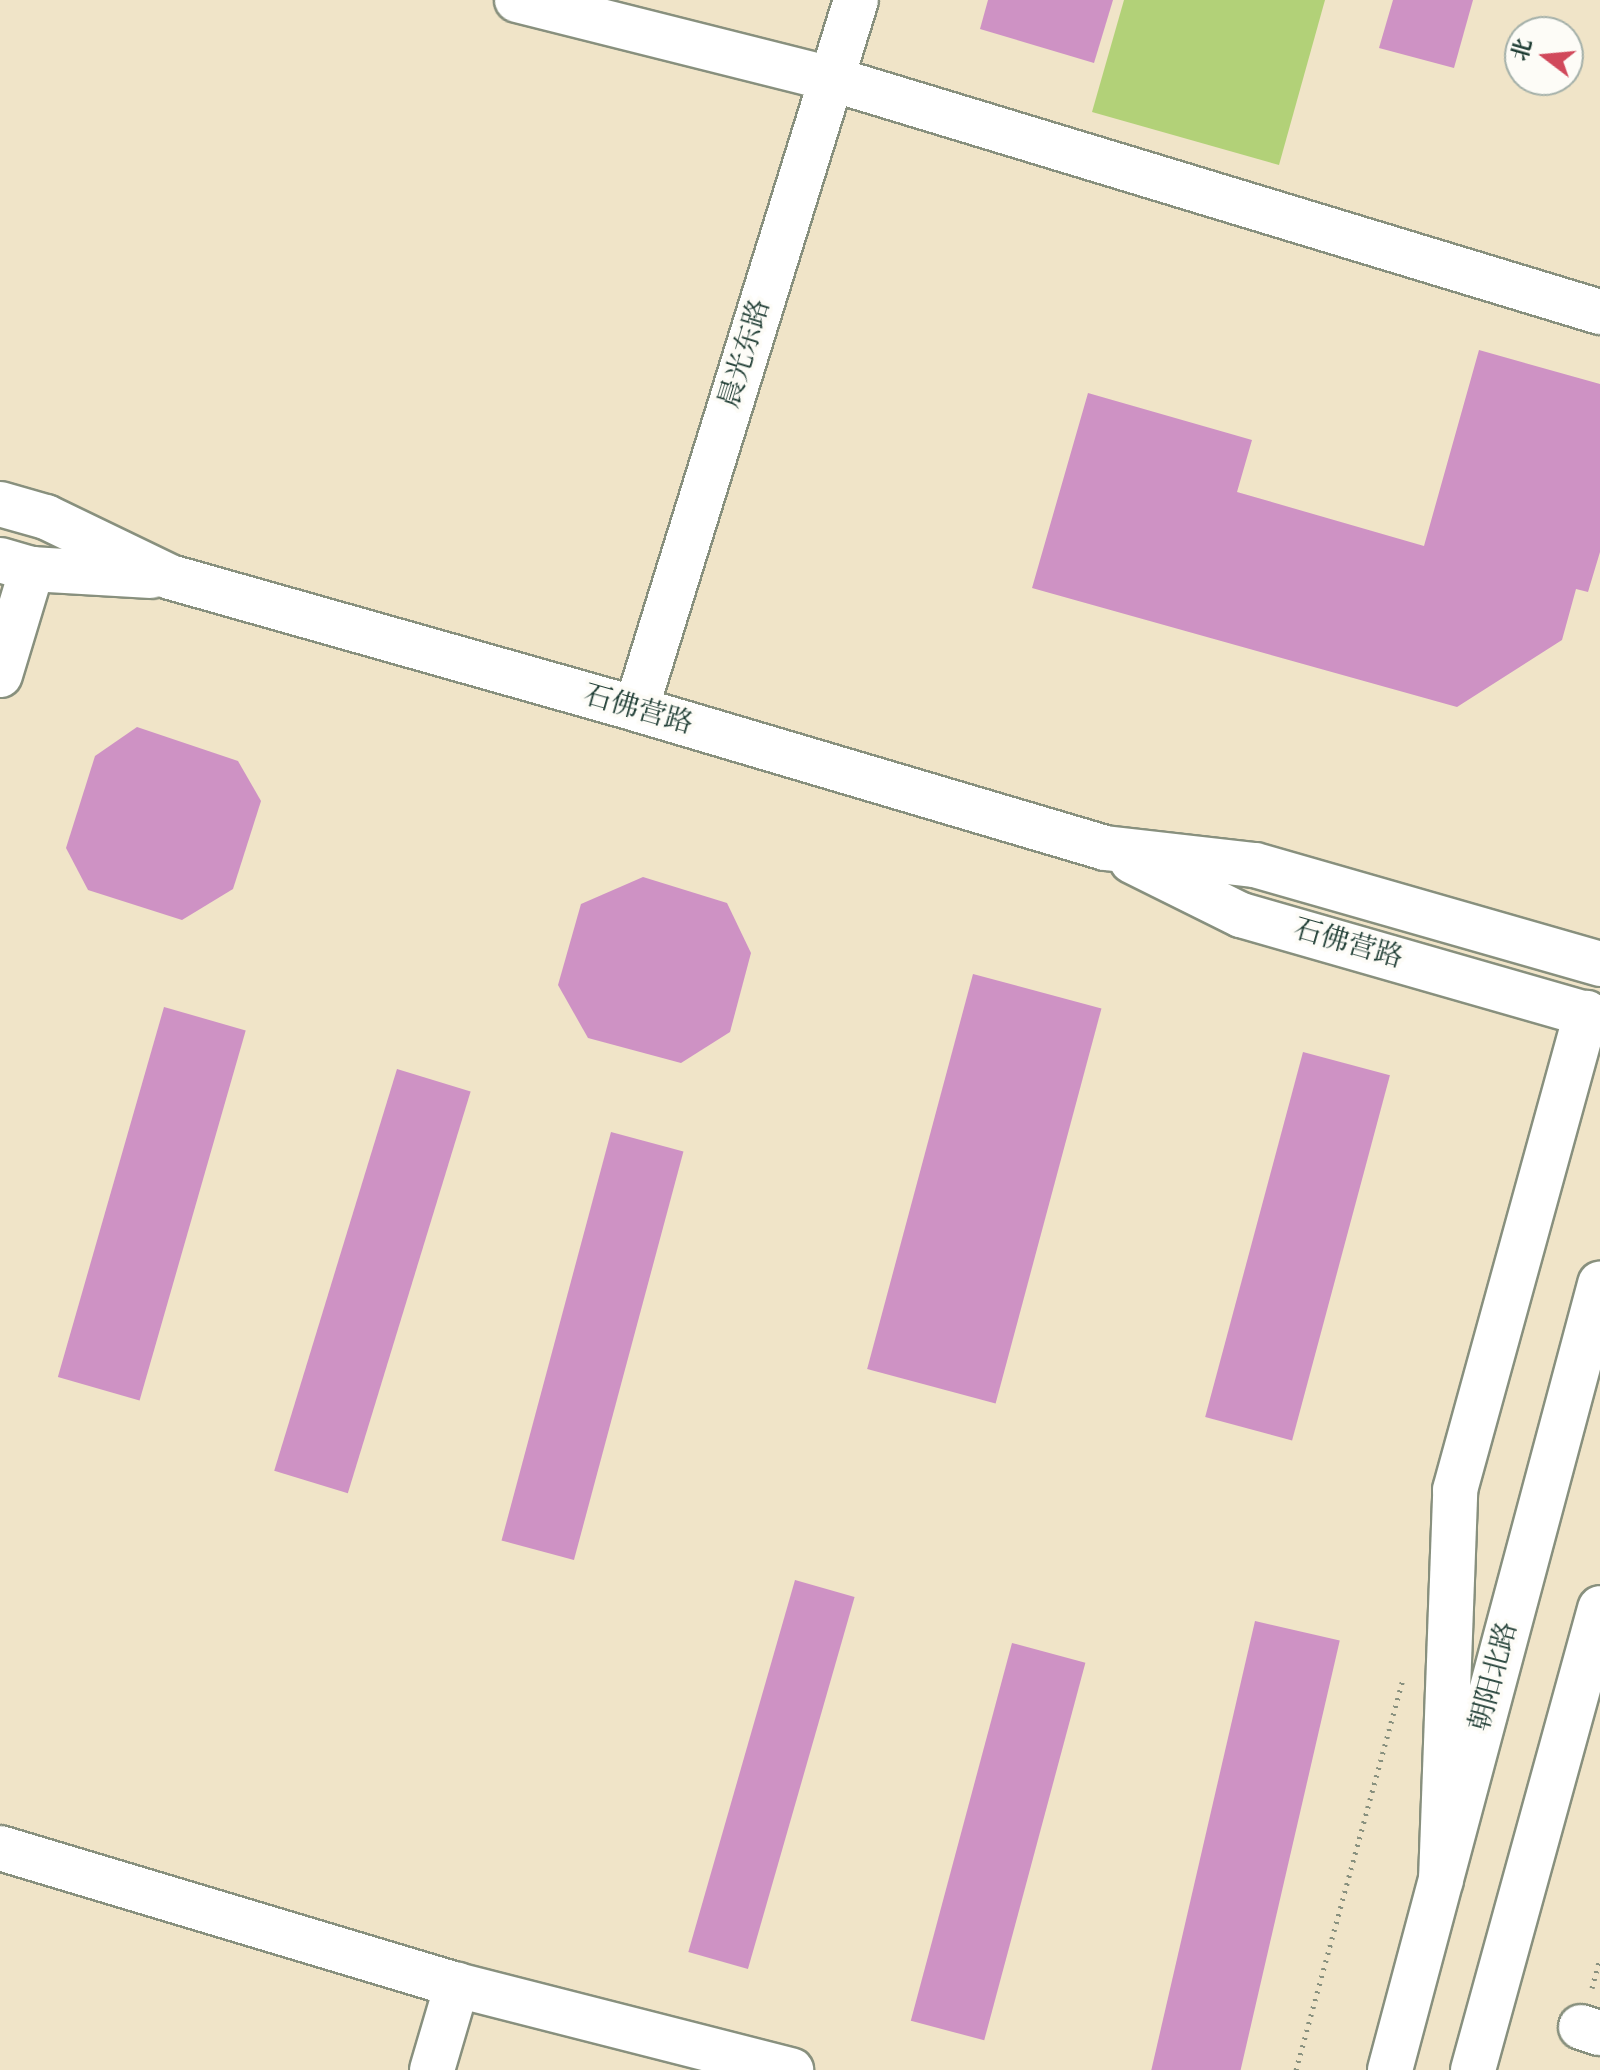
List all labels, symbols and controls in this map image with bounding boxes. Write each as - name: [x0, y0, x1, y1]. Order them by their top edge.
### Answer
- north arrow: [1504, 16, 1584, 96]
- text: 北: [1509, 36, 1536, 64]
- street label: 晨光东路: [714, 296, 778, 412]
- street label: 石佛营路: [580, 679, 696, 743]
- street label: 石佛营路: [1290, 913, 1406, 977]
- street label: 朝阳北路: [1464, 1619, 1526, 1735]

